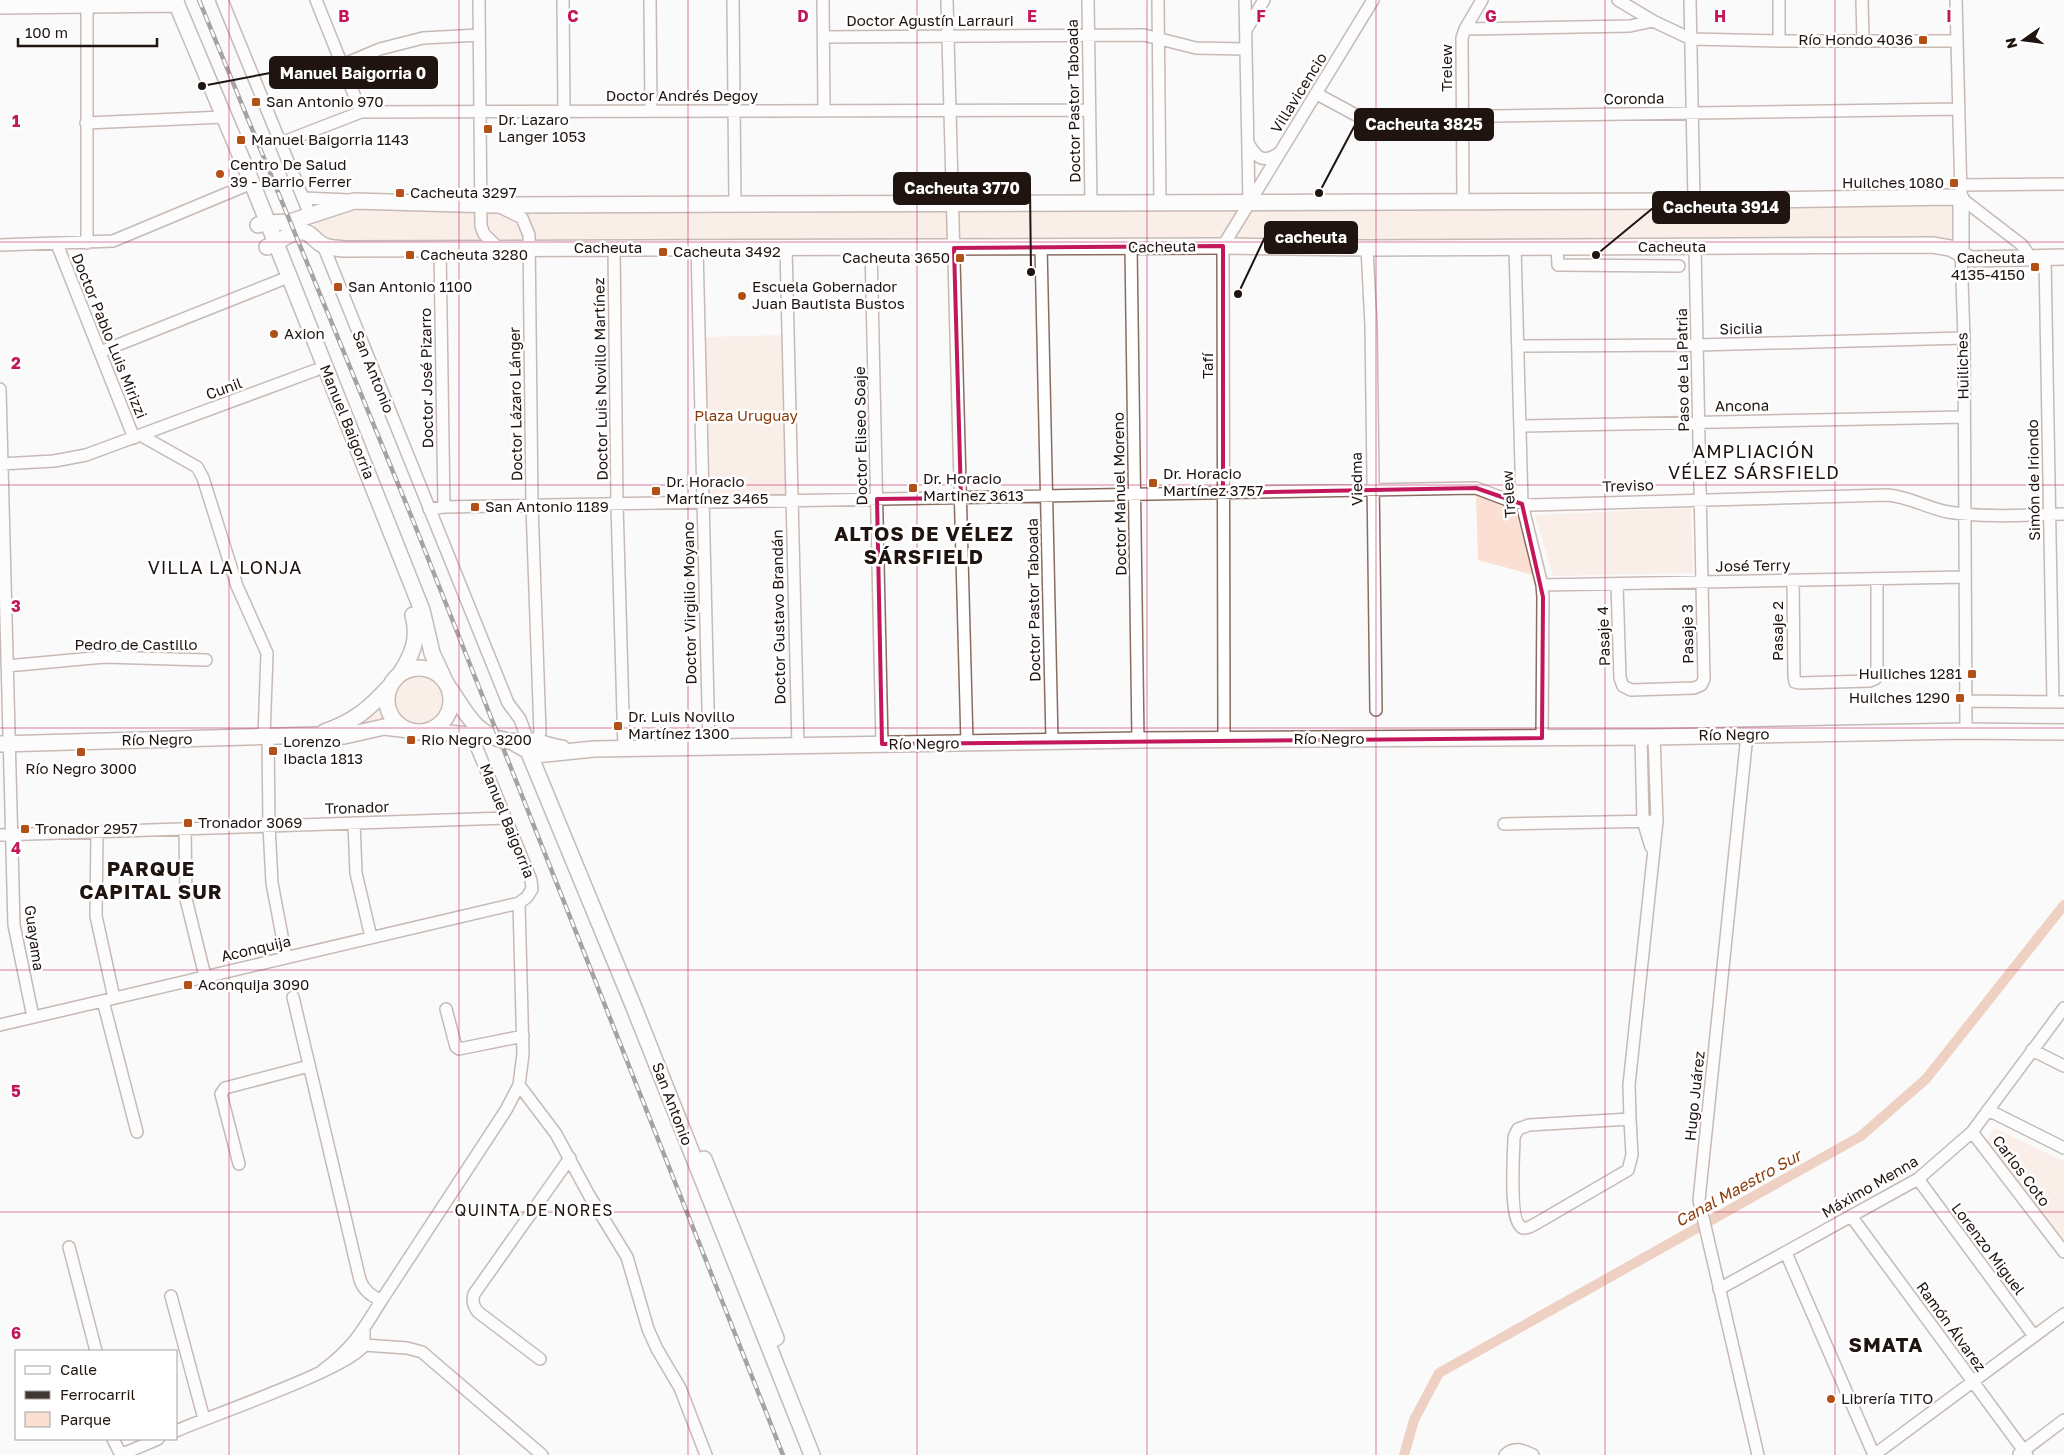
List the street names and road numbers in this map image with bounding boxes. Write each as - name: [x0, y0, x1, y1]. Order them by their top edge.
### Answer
- street label: Doctor Agustín Larrauri: [846, 11, 1014, 29]
- street label: Doctor Pastor Taboada: [1063, 19, 1083, 183]
- street label: Trelew: [1437, 44, 1455, 92]
- street label: Villavicencio: [1266, 49, 1330, 136]
- street label: Doctor Andrés Degoy: [606, 86, 759, 104]
- street label: Coronda: [1603, 88, 1665, 108]
- street label: Cacheuta: [1128, 236, 1196, 256]
- street label: Cacheuta: [1638, 237, 1706, 255]
- street label: Cacheuta: [574, 238, 642, 256]
- street label: Doctor Pablo Luis Mirizzi: [69, 250, 151, 421]
- street label: Doctor Luis Novillo Martínez: [589, 277, 611, 481]
- street label: Doctor José Pizarro: [416, 308, 436, 448]
- street label: Paso de La Patria: [1672, 308, 1692, 432]
- street label: Sicilia: [1719, 319, 1763, 337]
- street label: Doctor Lázaro Lánger: [505, 327, 525, 481]
- street label: San Antonio: [349, 328, 399, 416]
- street label: Huiliches: [1952, 332, 1972, 400]
- street label: Tafí: [1198, 352, 1216, 379]
- street label: Manuel Baigorria: [317, 362, 379, 482]
- street label: Doctor Eliseo Soaje: [850, 366, 870, 506]
- street label: Cunil: [203, 373, 244, 403]
- street label: Ancona: [1715, 396, 1769, 414]
- street label: Doctor Manuel Moreno: [1109, 412, 1129, 576]
- street label: Simón de Iriondo: [2023, 419, 2043, 541]
- street label: Viedma: [1347, 452, 1365, 506]
- street label: Trelew: [1497, 470, 1519, 518]
- street label: Treviso: [1602, 475, 1654, 495]
- street label: Doctor Pastor Taboada: [1023, 518, 1043, 682]
- street label: Doctor Virgilio Moyano: [679, 521, 699, 685]
- street label: Doctor Gustavo Brandán: [767, 529, 789, 705]
- street label: José Terry: [1715, 555, 1791, 575]
- street label: Pasaje 2: [1768, 601, 1786, 661]
- street label: Pasaje 3: [1677, 604, 1697, 664]
- street label: Pasaje 4: [1593, 606, 1613, 666]
- street label: Pedro de Castillo: [75, 635, 197, 653]
- street label: Río Negro: [1698, 724, 1770, 744]
- street label: Río Negro: [121, 729, 193, 749]
- street label: Río Negro: [1294, 729, 1365, 747]
- street label: Río Negro: [888, 733, 960, 753]
- street label: Manuel Baigorria: [477, 761, 539, 881]
- street label: Tronador: [324, 797, 390, 817]
- street label: Guayama: [21, 904, 48, 972]
- street label: Aconquija: [219, 931, 292, 965]
- street label: Hugo Juárez: [1680, 1050, 1708, 1142]
- street label: San Antonio: [649, 1060, 697, 1148]
- street label: Carlos Coto: [1989, 1131, 2054, 1209]
- street label: Máximo Menna: [1818, 1151, 1921, 1221]
- street label: Lorenzo Miguel: [1948, 1199, 2029, 1298]
- street label: Ramón Álvarez: [1913, 1278, 1991, 1375]

